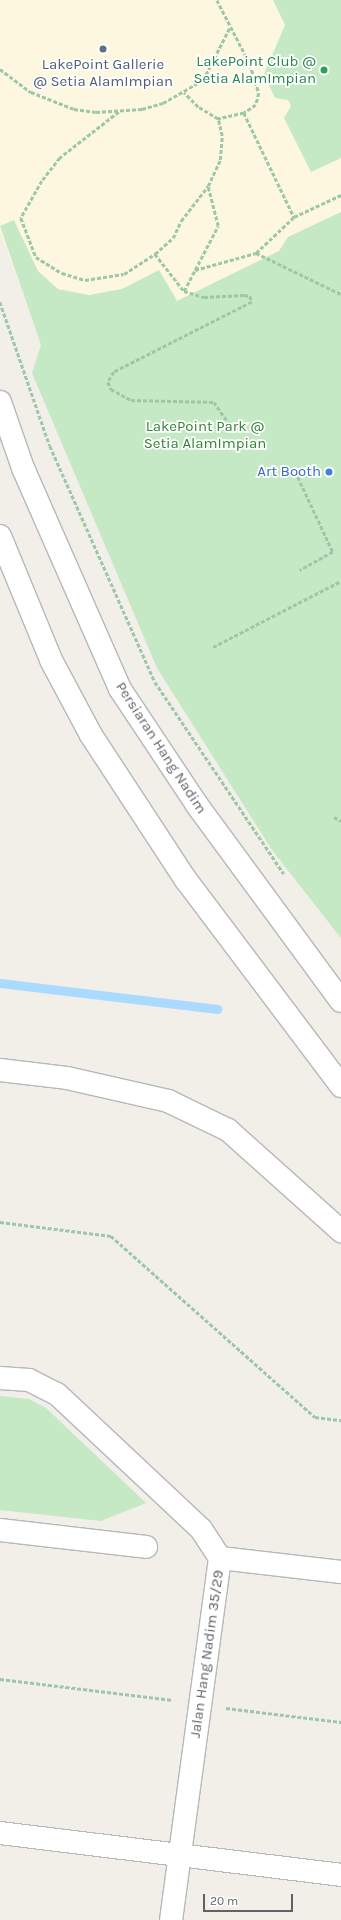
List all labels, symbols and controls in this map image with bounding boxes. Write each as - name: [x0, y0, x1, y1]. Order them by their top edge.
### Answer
- marker: LakePoint Gallerie @ Setia AlamImpian: [98, 44, 108, 54]
- place label: LakePoint Club @ Setia AlamImpian: [193, 52, 316, 87]
- place label: LakePoint Gallerie @ Setia AlamImpian: [33, 55, 173, 90]
- marker: LakePoint Club @ Setia AlamImpian: [319, 65, 329, 75]
- park label: LakePoint Park @ Setia AlamImpian: [144, 417, 266, 452]
- place label: Art Booth: [257, 463, 321, 481]
- marker: Art Booth: [324, 467, 334, 477]
- street label: Persiaran Hang Nadim: [112, 679, 210, 817]
- street label: Jalan Hang Nadim 35/29: [186, 1569, 228, 1739]
- scale bar: [205, 1886, 295, 1912]
- text: 20 m: [210, 1894, 238, 1908]

